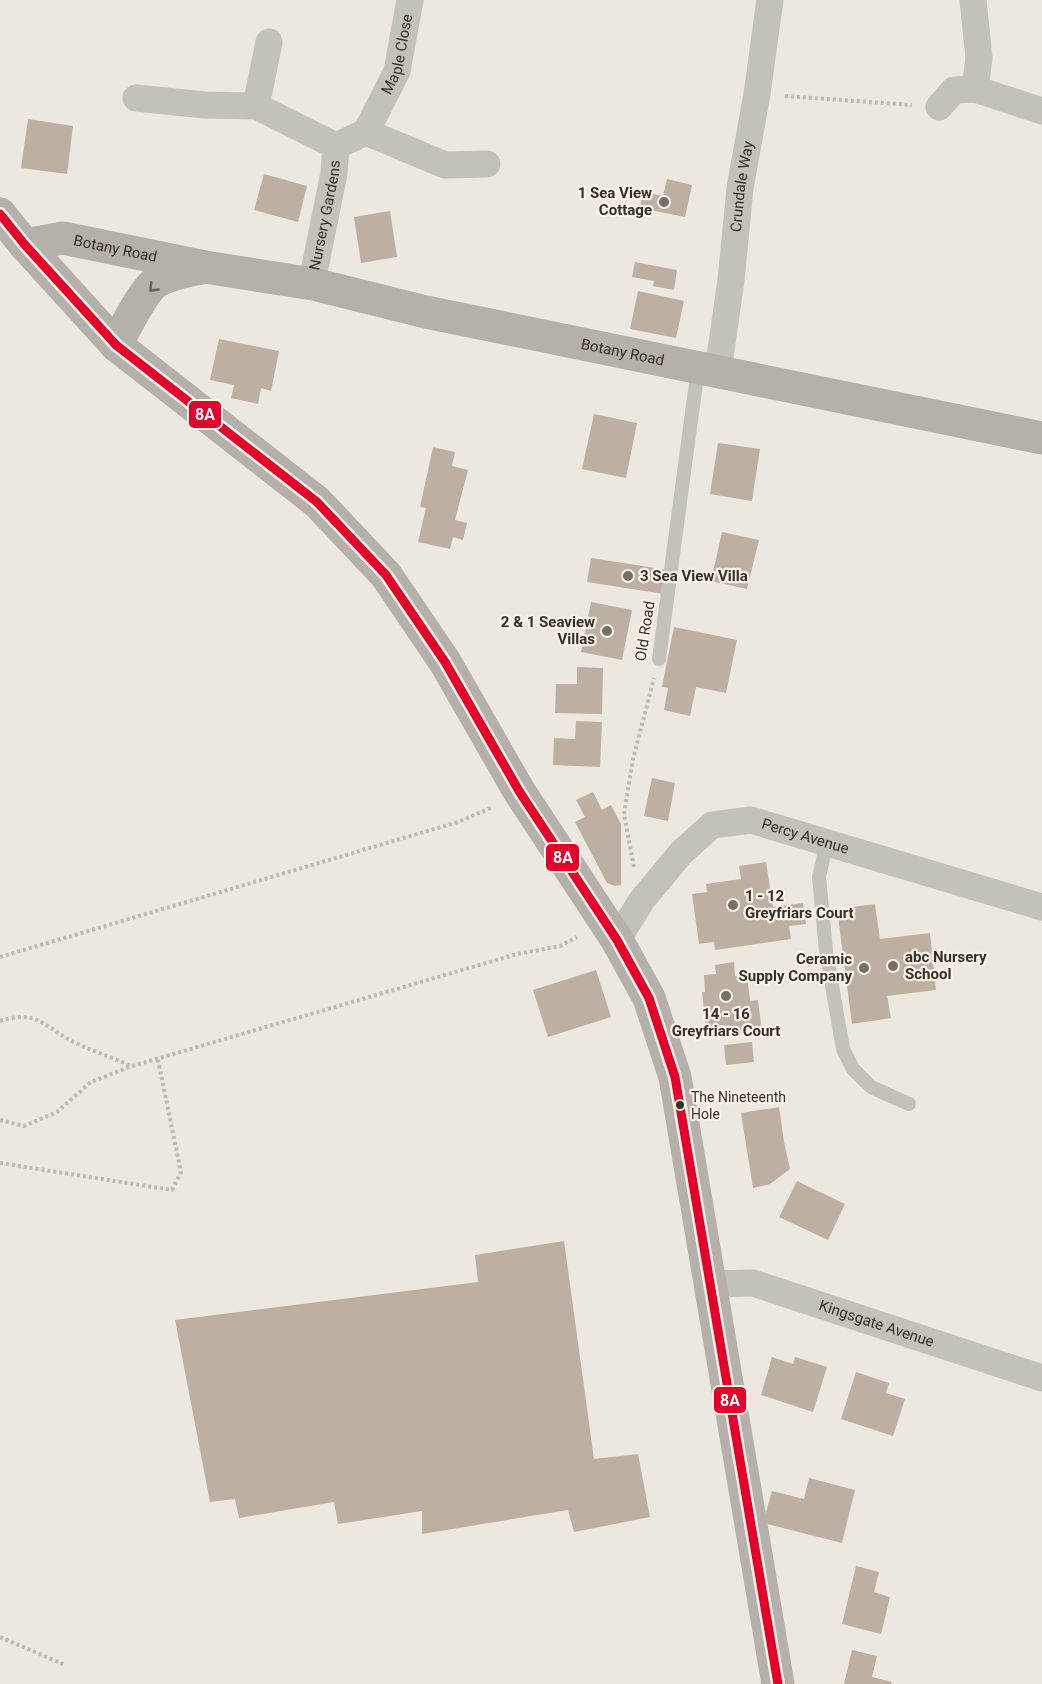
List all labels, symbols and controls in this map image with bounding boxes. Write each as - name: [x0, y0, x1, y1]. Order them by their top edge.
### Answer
- street label: Maple Close: [378, 13, 416, 97]
- street label: Crundale Way: [727, 140, 757, 233]
- street label: Nursery Gardens: [306, 160, 344, 272]
- place label: 1 Sea View Cottage: [578, 184, 652, 219]
- marker: 1 Sea View Cottage: [657, 195, 671, 209]
- street label: Botany Road: [72, 231, 159, 266]
- one-way arrow: [149, 281, 159, 292]
- street label: Botany Road: [579, 335, 666, 370]
- line badge: 8A: [188, 400, 222, 429]
- text: 8A: [195, 405, 215, 424]
- place label: 3 Sea View Villa: [640, 567, 748, 585]
- marker: 3 Sea View Villa: [621, 569, 635, 583]
- street label: Old Road: [631, 600, 659, 662]
- place label: 2 & 1 Seaview Villas: [501, 613, 595, 648]
- marker: 2 & 1 Seaview Villas: [600, 624, 614, 638]
- street label: Percy Avenue: [760, 815, 851, 858]
- line badge: 8A: [545, 843, 580, 872]
- text: 8A: [553, 848, 573, 867]
- place label: 1 - 12 Greyfriars Court: [745, 887, 854, 922]
- marker: 1 - 12 Greyfriars Court: [726, 898, 740, 912]
- place label: abc Nursery School: [905, 948, 987, 983]
- place label: Ceramic Supply Company: [739, 950, 852, 985]
- marker: abc Nursery School: [886, 959, 900, 973]
- marker: Ceramic Supply Company: [857, 961, 871, 975]
- marker: 14 - 16 Greyfriars Court: [719, 989, 733, 1003]
- place label: 14 - 16 Greyfriars Court: [672, 1005, 780, 1040]
- place label: The Nineteenth Hole: [691, 1089, 786, 1122]
- marker: The Nineteenth Hole: [674, 1099, 686, 1111]
- street label: Kingsgate Avenue: [817, 1296, 936, 1351]
- line badge: 8A: [713, 1386, 747, 1414]
- text: 8A: [720, 1391, 740, 1410]

